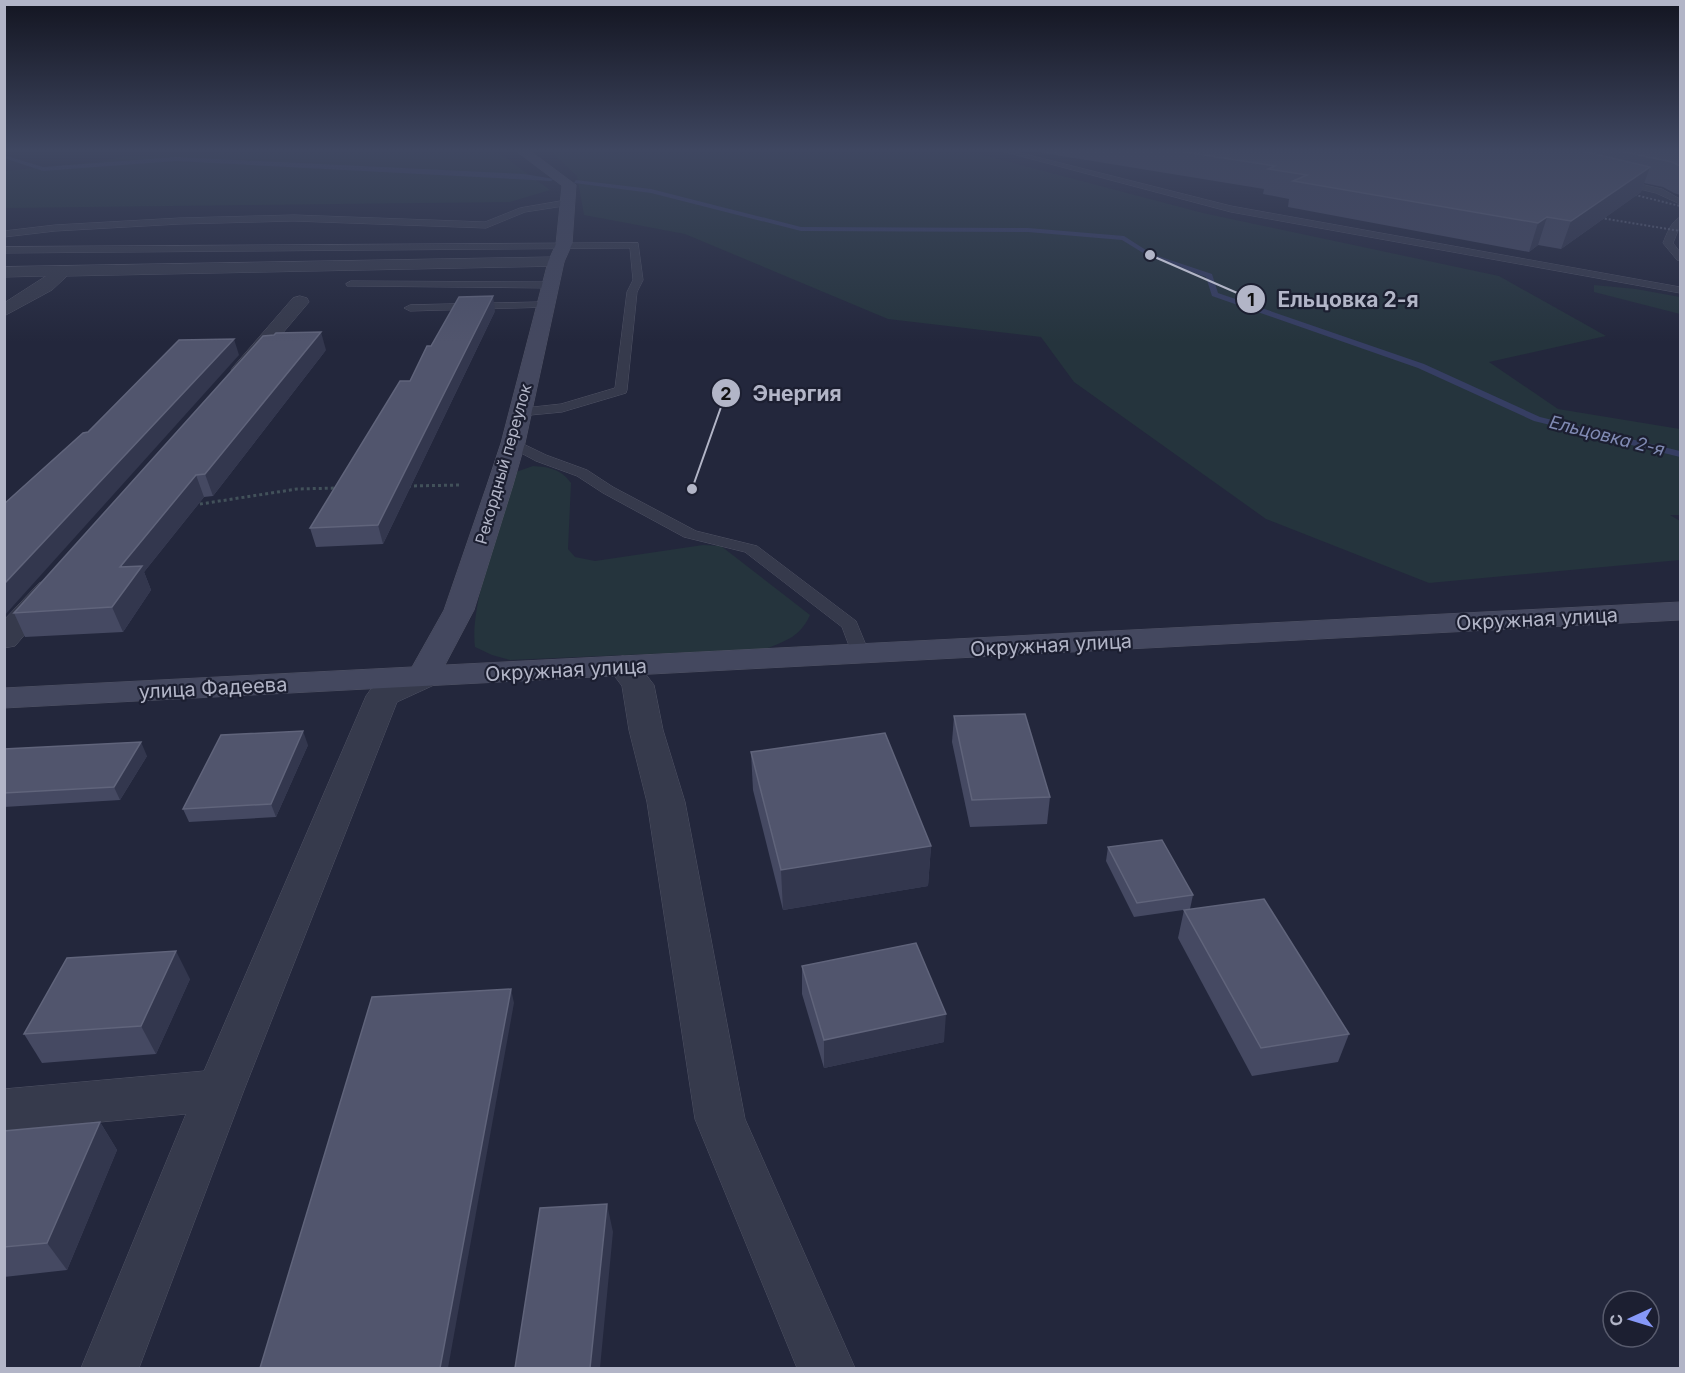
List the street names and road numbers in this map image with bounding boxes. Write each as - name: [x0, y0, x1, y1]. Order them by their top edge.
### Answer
- street label: Рекордный переулок: [471, 381, 536, 546]
- street label: Окружная улица: [1455, 603, 1619, 635]
- street label: Окружная улица: [969, 629, 1133, 661]
- street label: Окружная улица: [484, 654, 648, 686]
- street label: улица Фадеева: [138, 672, 288, 704]

